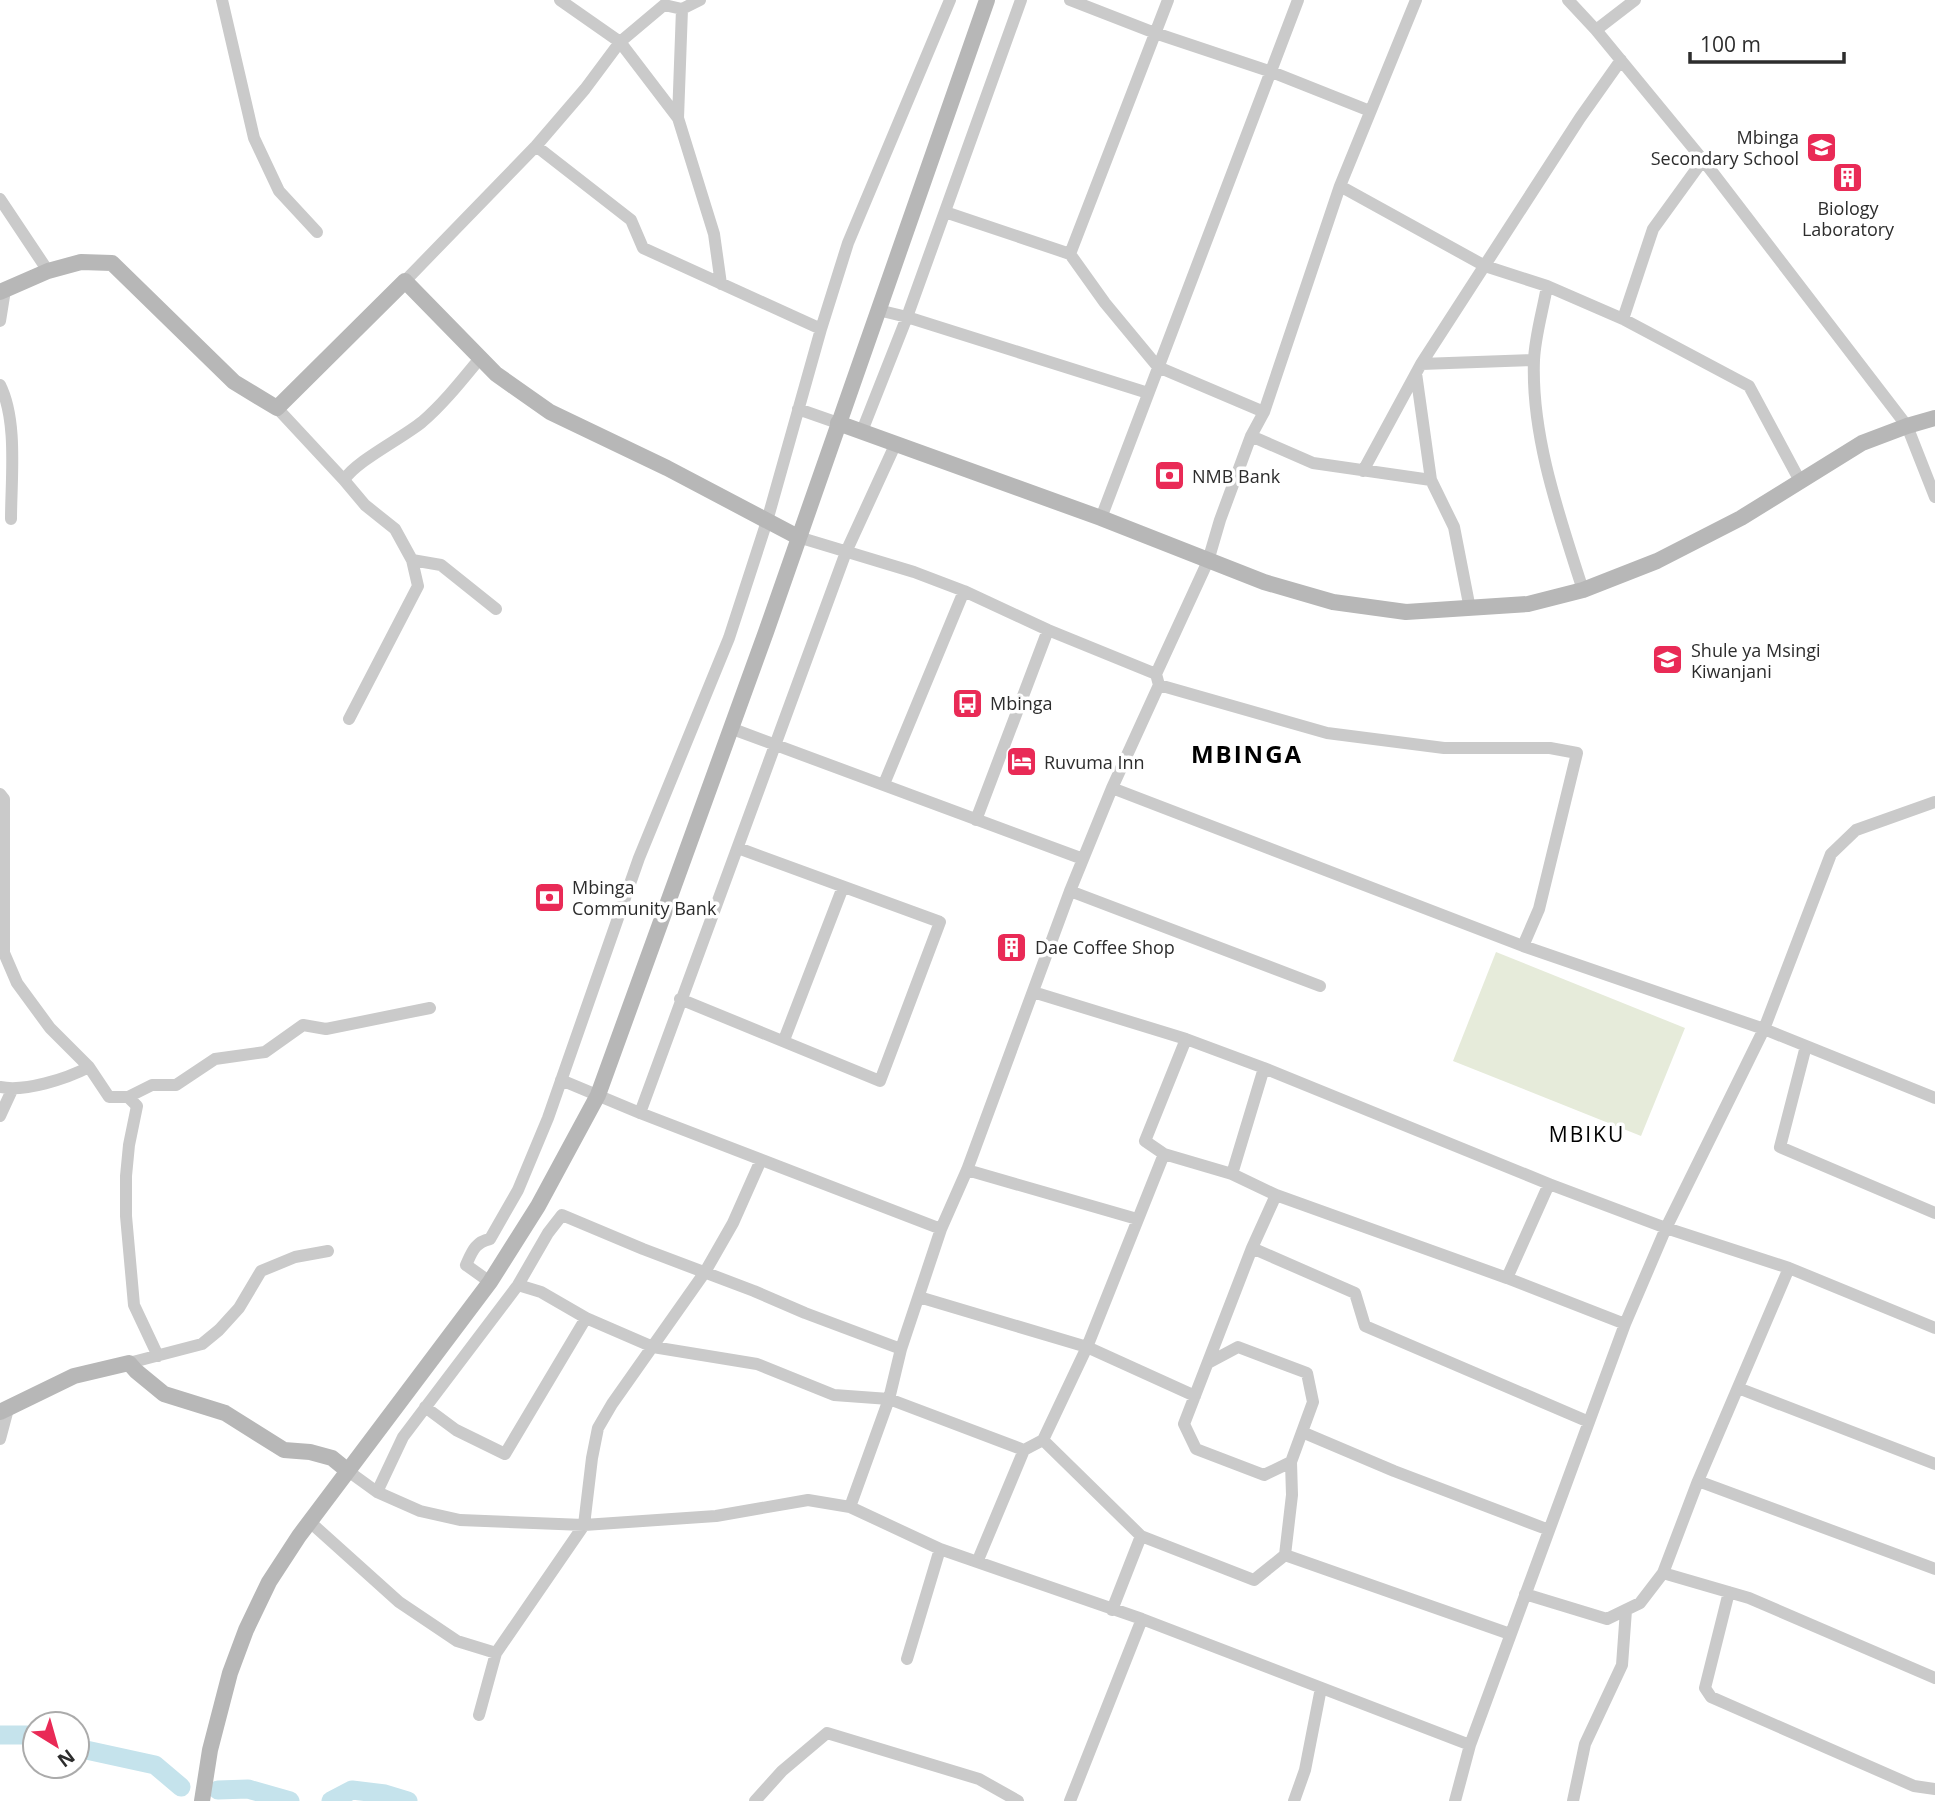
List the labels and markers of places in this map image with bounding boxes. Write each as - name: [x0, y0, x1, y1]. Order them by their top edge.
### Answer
- place label: Mbinga Secondary School: [1651, 125, 1799, 170]
- school or university icon: Mbinga Secondary School: [1805, 130, 1839, 164]
- building icon: Biology Laboratory: [1831, 161, 1865, 195]
- place label: Biology Laboratory: [1802, 196, 1895, 241]
- bank icon: NMB Bank: [1152, 459, 1186, 493]
- place label: NMB Bank: [1192, 464, 1281, 488]
- place label: Shule ya Msingi Kiwanjani: [1691, 638, 1821, 683]
- school or university icon: Shule ya Msingi Kiwanjani: [1651, 643, 1685, 677]
- bus stop icon: Mbinga: [950, 686, 984, 720]
- place label: Mbinga: [990, 691, 1053, 715]
- hotel icon: Ruvuma Inn: [1004, 745, 1038, 779]
- place label: Ruvuma Inn: [1044, 750, 1145, 774]
- place label: Mbinga Community Bank: [572, 875, 717, 920]
- bank icon: Mbinga Community Bank: [532, 880, 566, 914]
- building icon: Dae Coffee Shop: [995, 930, 1029, 964]
- place label: Dae Coffee Shop: [1035, 935, 1175, 959]

